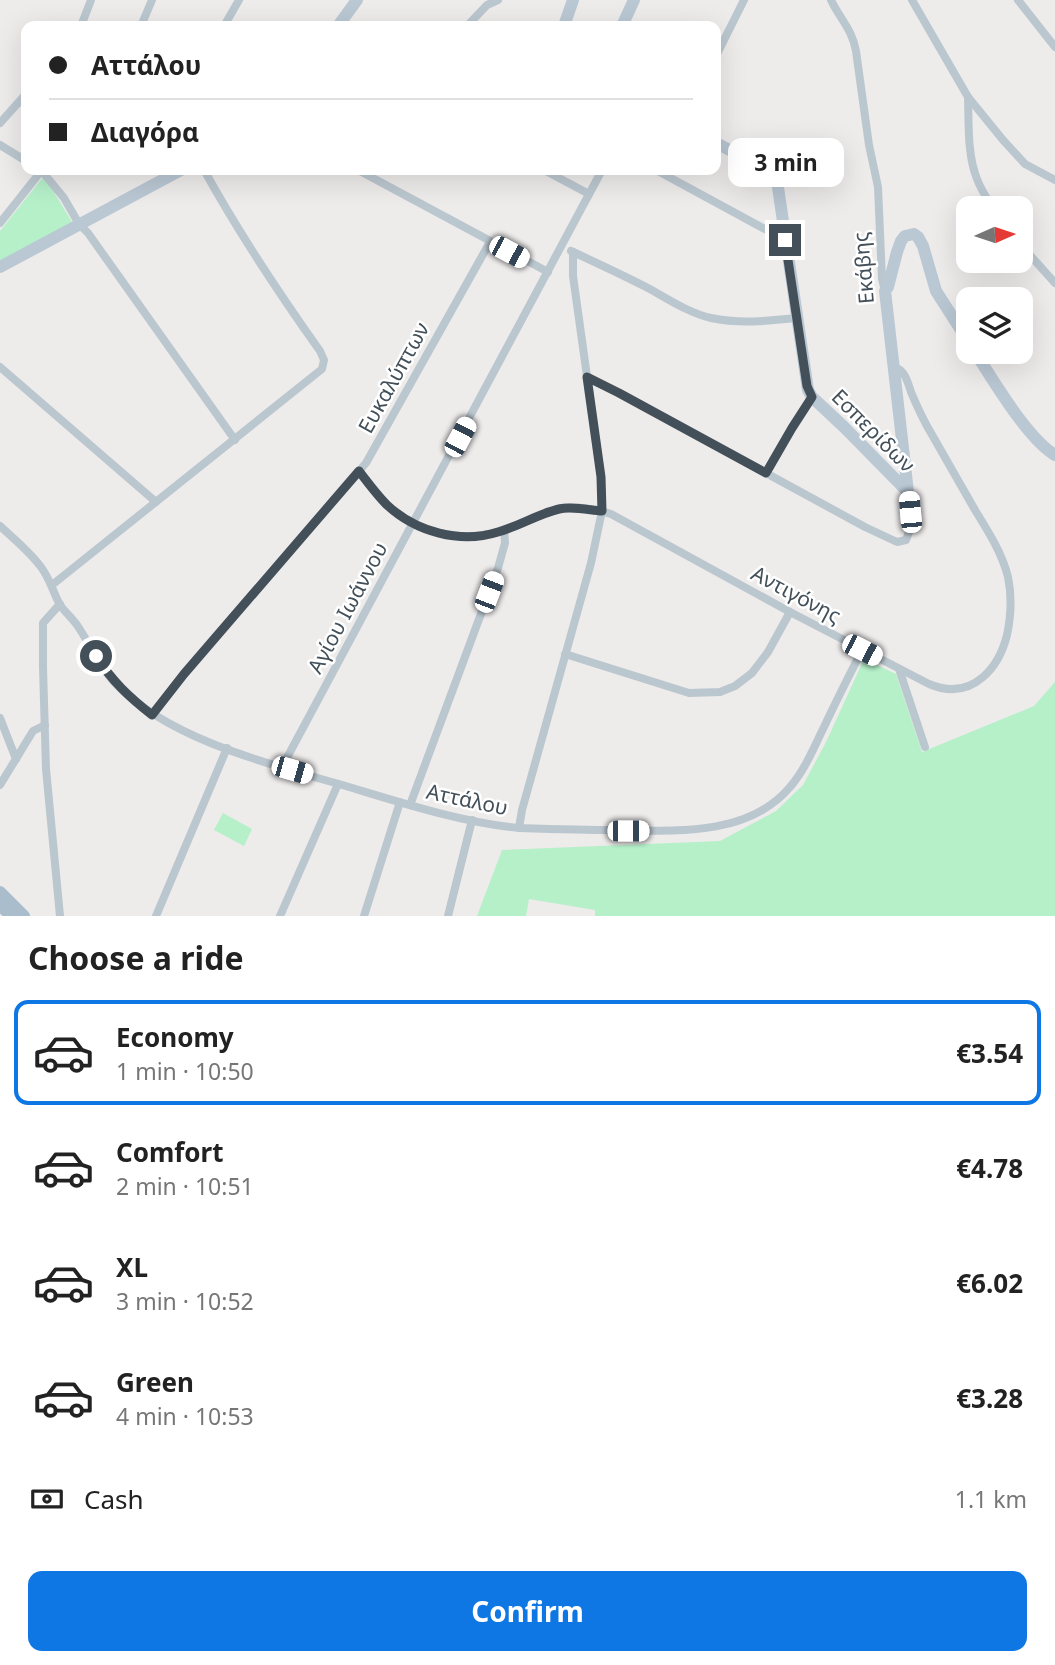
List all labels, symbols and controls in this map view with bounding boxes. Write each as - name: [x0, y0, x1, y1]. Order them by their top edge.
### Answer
- text: Αττάλου: [91, 47, 201, 83]
- text: Διαγόρα: [91, 114, 199, 150]
- callout: 3 min: [727, 138, 843, 188]
- text: 3 min: [754, 146, 818, 178]
- north arrow: [956, 196, 1032, 273]
- map controls: [956, 196, 1033, 364]
- route end: [769, 224, 801, 256]
- street label: Εκάβης: [846, 231, 880, 305]
- car: [486, 233, 533, 271]
- button: layers: [956, 287, 1033, 364]
- street label: Ευκαλύπτων: [351, 317, 435, 438]
- street label: Εσπερίδων: [826, 383, 921, 478]
- car: [441, 414, 480, 460]
- car: [898, 490, 923, 534]
- street label: Αγίου Ιωάννου: [301, 537, 394, 678]
- street label: Αντιγόνης: [747, 559, 846, 629]
- car: [472, 569, 507, 615]
- car: [839, 631, 886, 669]
- route start: [80, 640, 112, 672]
- car: [269, 754, 316, 786]
- street label: Αττάλου: [424, 777, 511, 821]
- car: [608, 821, 650, 842]
- text: Choose a ride: [28, 936, 244, 979]
- text: Economy: [116, 1019, 234, 1055]
- icon: car: [32, 1021, 95, 1084]
- text: €3.54: [956, 1035, 1023, 1071]
- text: 1 min · 10:50: [116, 1055, 254, 1087]
- text: Comfort: [116, 1134, 224, 1170]
- icon: car: [32, 1136, 95, 1199]
- text: €4.78: [956, 1150, 1023, 1186]
- text: 2 min · 10:51: [116, 1170, 254, 1202]
- text: XL: [116, 1249, 148, 1285]
- icon: car: [32, 1251, 95, 1314]
- text: €6.02: [956, 1265, 1023, 1301]
- text: 3 min · 10:52: [116, 1285, 254, 1317]
- text: Green: [116, 1364, 194, 1400]
- icon: car: [32, 1366, 95, 1429]
- text: €3.28: [956, 1380, 1023, 1416]
- text: 4 min · 10:53: [116, 1400, 254, 1432]
- icon: cash: [28, 1480, 66, 1518]
- text: Cash: [84, 1481, 144, 1517]
- text: 1.1 km: [955, 1483, 1027, 1515]
- button: Confirm: [28, 1571, 1027, 1651]

